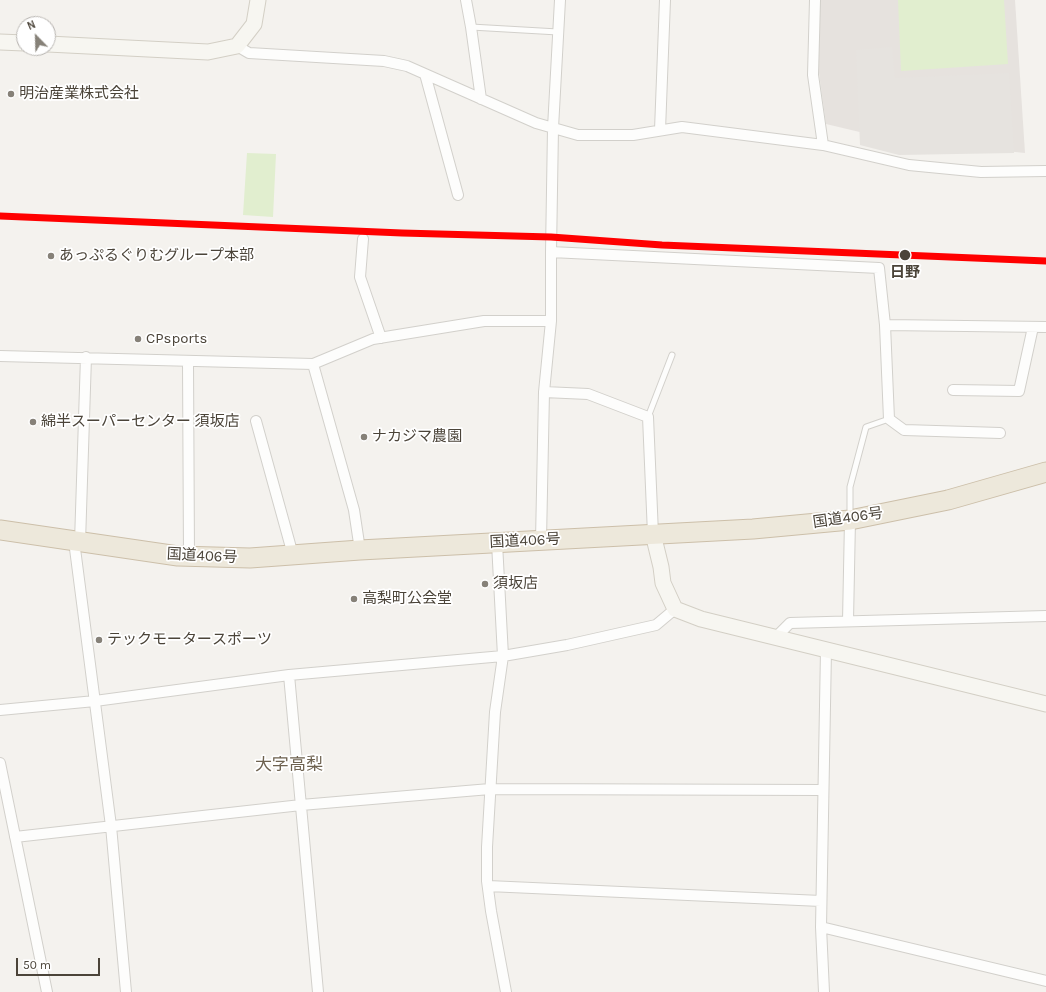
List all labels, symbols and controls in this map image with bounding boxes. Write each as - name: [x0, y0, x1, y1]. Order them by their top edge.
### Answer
- north arrow: [16, 16, 56, 56]
- text: N: [25, 18, 38, 33]
- place label: 明治産業株式会社: [19, 85, 139, 103]
- marker: 明治産業株式会社: [6, 89, 16, 99]
- place label: あっぷるぐりむグループ本部: [59, 247, 254, 265]
- marker: 日野: [898, 248, 912, 262]
- marker: あっぷるぐりむグループ本部: [46, 251, 56, 261]
- place label: 日野: [890, 264, 920, 282]
- place label: CPsports: [146, 330, 207, 348]
- marker: CPsports: [133, 334, 143, 344]
- place label: 綿半スーパーセンター 須坂店: [41, 413, 240, 431]
- marker: 綿半スーパーセンター 須坂店: [28, 417, 38, 427]
- place label: ナカジマ農園: [372, 428, 462, 446]
- marker: ナカジマ農園: [359, 432, 369, 442]
- street label: 国道406号: [812, 504, 884, 532]
- street label: 国道406号: [489, 530, 561, 552]
- street label: 国道406号: [166, 545, 238, 567]
- place label: 須坂店: [493, 575, 538, 593]
- marker: 須坂店: [480, 579, 490, 589]
- place label: 高梨町公会堂: [362, 590, 452, 608]
- marker: 高梨町公会堂: [349, 594, 359, 604]
- place label: テックモータースポーツ: [107, 631, 272, 649]
- marker: テックモータースポーツ: [94, 635, 104, 645]
- district label: 大字高梨: [255, 755, 323, 775]
- scale bar: [18, 950, 102, 976]
- text: 50 m: [23, 958, 51, 972]

